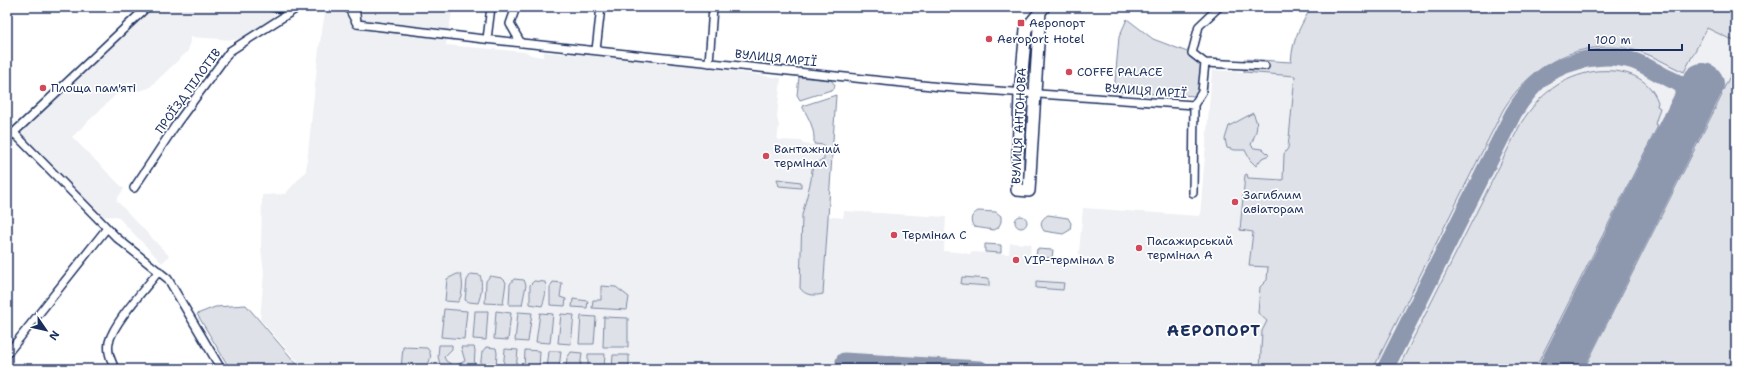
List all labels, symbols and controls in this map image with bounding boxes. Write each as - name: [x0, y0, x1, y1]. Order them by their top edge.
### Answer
- place label: Аеропорт: [1029, 15, 1086, 31]
- marker: Аеропорт: [1016, 18, 1026, 28]
- scale bar: [1589, 26, 1682, 52]
- place label: Aeroport Hotel: [997, 31, 1085, 47]
- text: 100 m: [1595, 32, 1631, 48]
- marker: Aeroport Hotel: [984, 34, 994, 44]
- street label: ПРОЇЗД ПІЛОТІВ: [152, 45, 224, 137]
- street label: ВУЛИЦЯ МРІЇ: [734, 46, 818, 70]
- place label: COFFE PALACE: [1077, 64, 1162, 80]
- street label: ВУЛИЦЯ АНТОНОВА: [1008, 67, 1030, 185]
- marker: COFFE PALACE: [1064, 67, 1074, 77]
- place label: Площа пам'яті: [51, 80, 136, 96]
- street label: ВУЛИЦЯ МРІЇ: [1104, 80, 1188, 102]
- marker: Площа пам'яті: [38, 83, 48, 93]
- place label: Вантажний термінал: [774, 141, 841, 171]
- marker: Вантажний термінал: [761, 151, 771, 161]
- place label: Загиблим авіаторам: [1243, 187, 1304, 217]
- marker: Загиблим авіаторам: [1230, 197, 1240, 207]
- place label: Термінал C: [902, 227, 967, 243]
- marker: Термінал C: [889, 230, 899, 240]
- place label: Пасажирський термінал A: [1147, 233, 1233, 263]
- marker: Пасажирський термінал A: [1134, 243, 1144, 253]
- place label: VIP-термінал B: [1024, 252, 1115, 268]
- marker: VIP-термінал B: [1011, 255, 1021, 265]
- north arrow: [26, 310, 66, 350]
- district label: АЕРОПОРТ: [1167, 320, 1261, 341]
- text: N: [45, 328, 63, 343]

